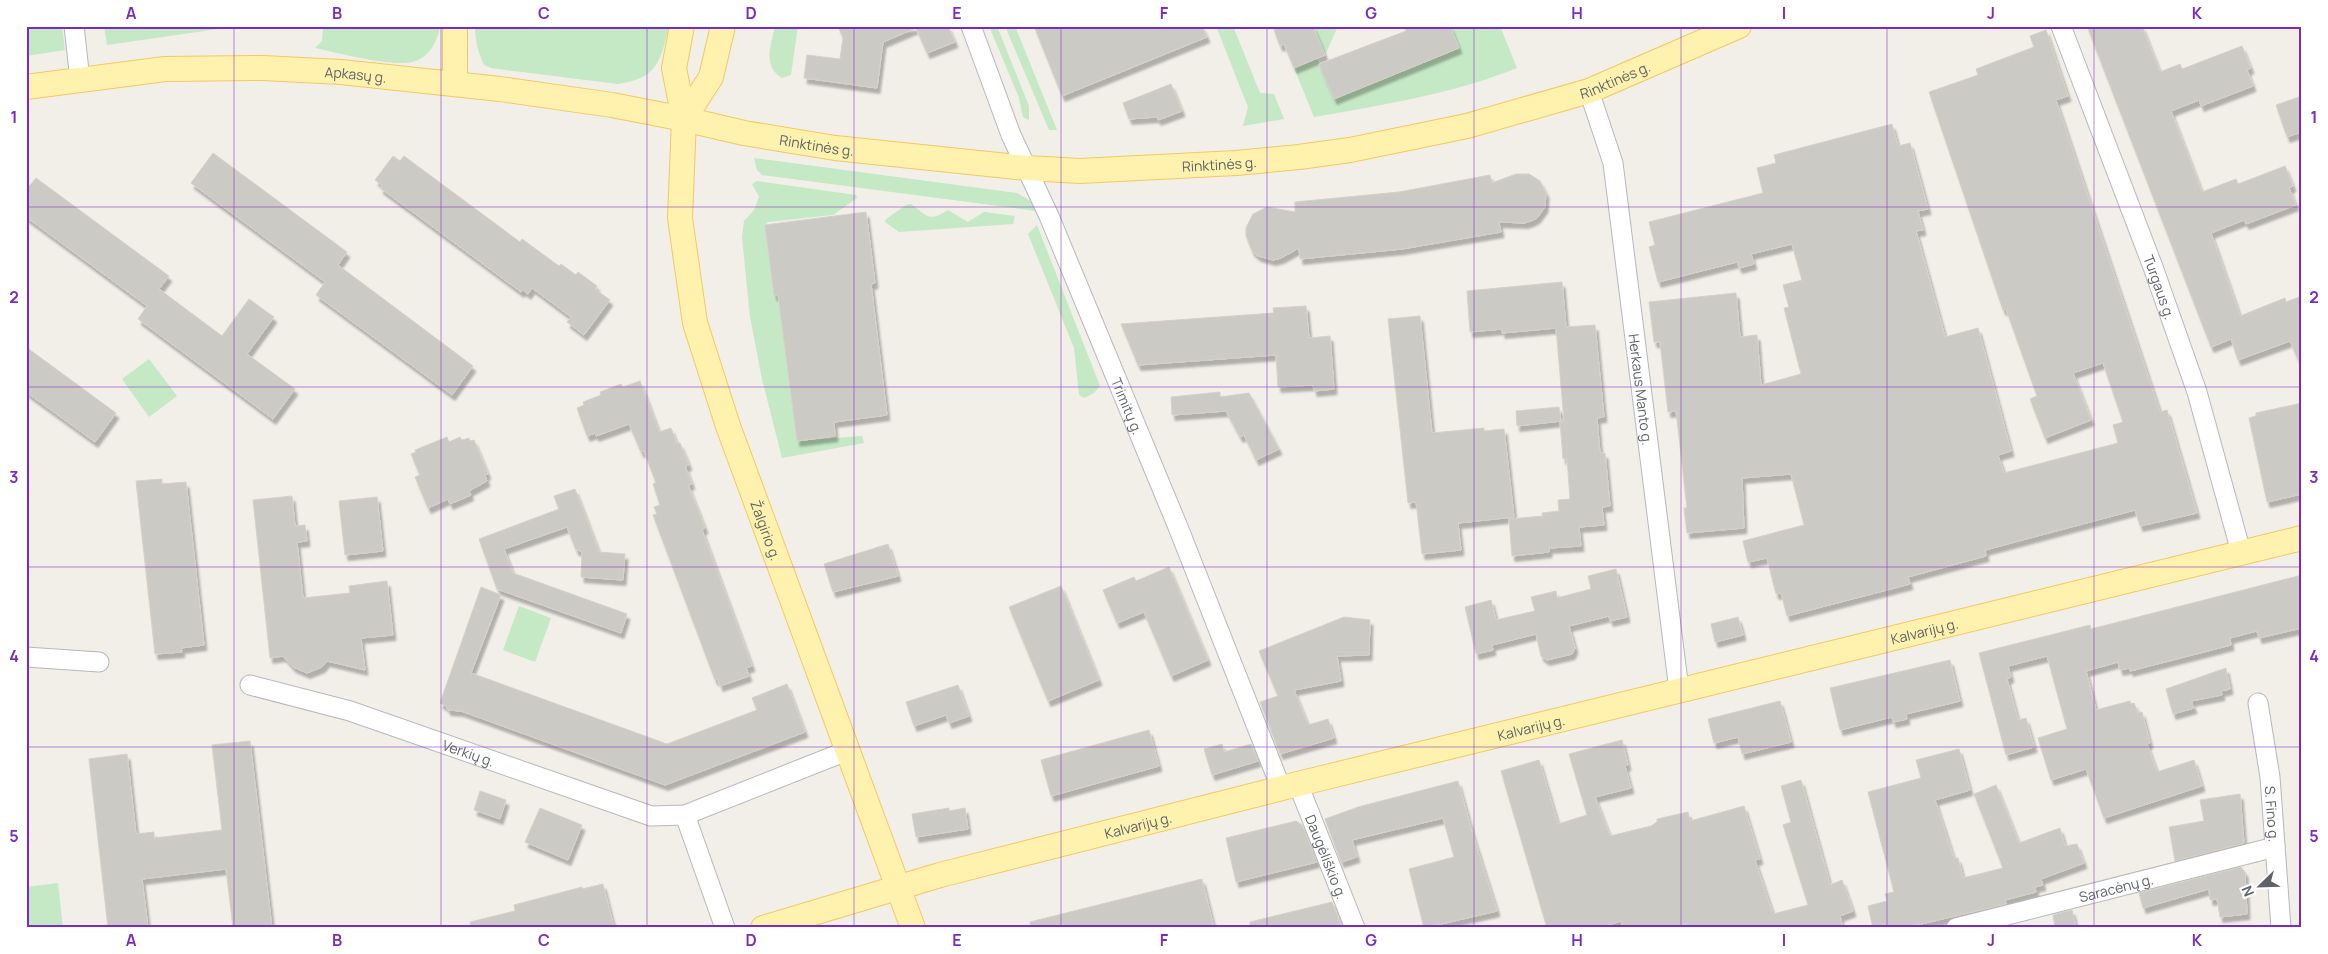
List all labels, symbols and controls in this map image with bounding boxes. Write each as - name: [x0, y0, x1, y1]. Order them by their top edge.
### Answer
- text: A: [126, 2, 137, 24]
- text: B: [332, 2, 342, 24]
- text: C: [538, 2, 550, 24]
- text: D: [745, 2, 757, 24]
- text: E: [952, 2, 962, 24]
- text: F: [1160, 2, 1169, 24]
- text: G: [1365, 2, 1377, 24]
- text: H: [1571, 2, 1583, 24]
- text: I: [1782, 2, 1786, 24]
- text: J: [1987, 2, 1995, 24]
- text: K: [2192, 2, 2203, 24]
- street label: Rinktinės g.: [1577, 56, 1653, 103]
- street label: Apkasų g.: [324, 62, 388, 86]
- text: 1: [10, 106, 18, 128]
- text: 1: [2310, 106, 2318, 128]
- street label: Rinktinės g.: [778, 130, 855, 159]
- street label: Rinktinės g.: [1181, 152, 1257, 175]
- street label: Turgaus g.: [2140, 252, 2180, 322]
- text: 2: [9, 286, 19, 308]
- text: 2: [2309, 286, 2319, 308]
- street label: Herkaus Manto g.: [1625, 332, 1658, 446]
- street label: Trimitų g.: [1107, 375, 1148, 437]
- text: 3: [9, 466, 19, 488]
- text: 3: [2309, 466, 2319, 488]
- street label: Žalgirio g.: [747, 497, 786, 563]
- street label: Kalvarijų g.: [1889, 613, 1960, 648]
- text: 4: [9, 645, 19, 667]
- text: 4: [2309, 645, 2319, 667]
- street label: Kalvarijų g.: [1495, 710, 1567, 744]
- street label: Verkių g.: [440, 735, 497, 770]
- street label: S. Fino g.: [2261, 785, 2284, 843]
- street label: Kalvarijų g.: [1102, 807, 1174, 842]
- street label: Daugėliškio g.: [1301, 812, 1352, 901]
- text: 5: [9, 825, 19, 847]
- text: 5: [2309, 825, 2319, 847]
- north arrow: [2236, 862, 2286, 912]
- street label: Saracėnų g.: [2077, 869, 2155, 906]
- text: N: [2237, 883, 2258, 900]
- text: A: [126, 929, 137, 951]
- text: B: [332, 929, 342, 951]
- text: C: [538, 929, 550, 951]
- text: D: [745, 929, 757, 951]
- text: E: [952, 929, 962, 951]
- text: F: [1160, 929, 1169, 951]
- text: G: [1365, 929, 1377, 951]
- text: H: [1571, 929, 1583, 951]
- text: I: [1782, 929, 1786, 951]
- text: J: [1987, 929, 1995, 951]
- text: K: [2192, 929, 2203, 951]

